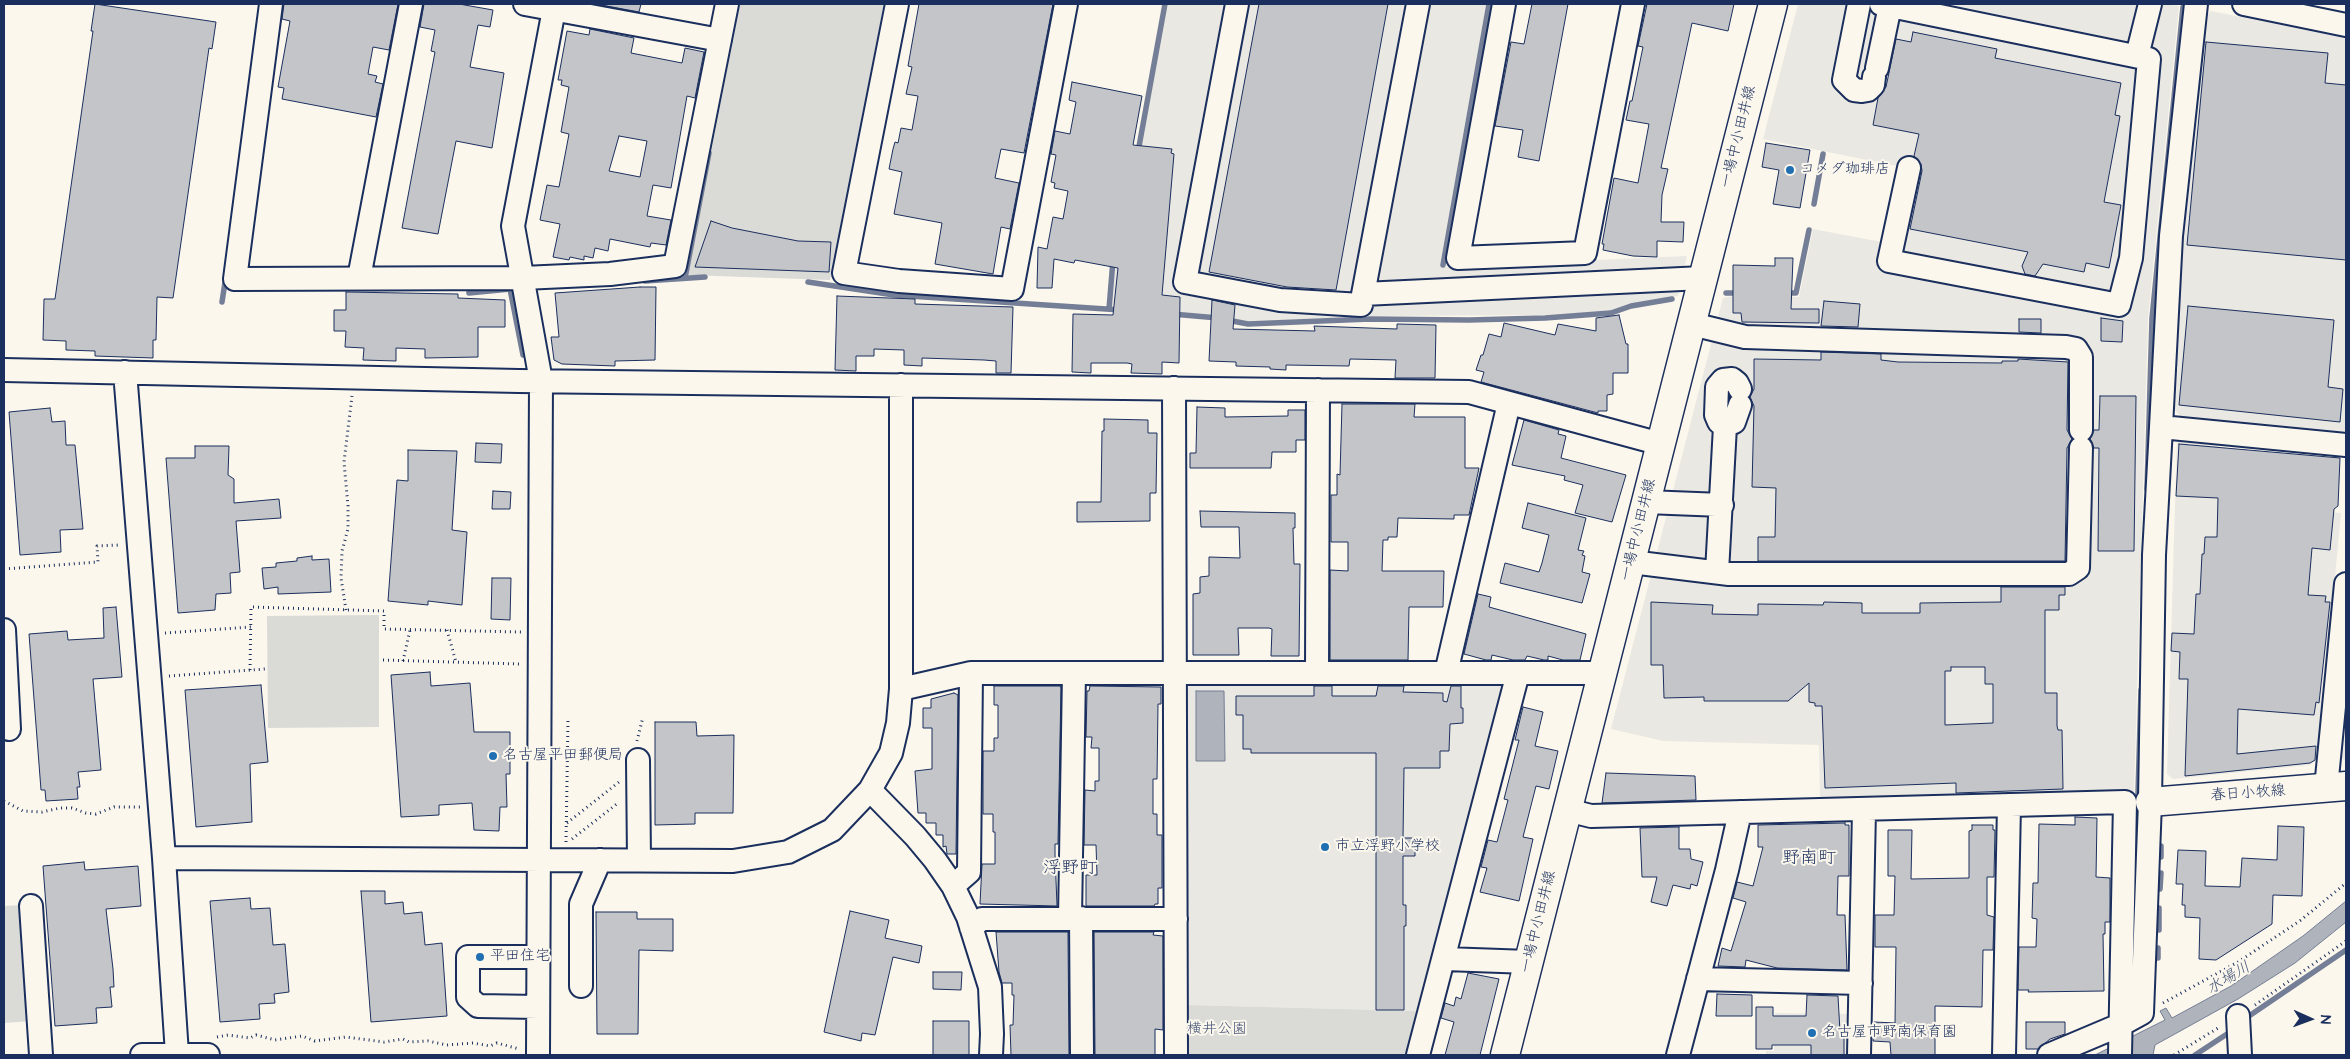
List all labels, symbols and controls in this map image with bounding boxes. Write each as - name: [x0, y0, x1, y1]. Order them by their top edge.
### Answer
- street label: 一場中小田井線: [1718, 84, 1760, 190]
- place label: コメダ珈琲店: [1800, 161, 1890, 179]
- marker: コメダ珈琲店: [1784, 164, 1796, 176]
- street label: 一場中小田井線: [1618, 477, 1660, 583]
- place label: 名古屋平田郵便局: [503, 747, 623, 765]
- marker: 名古屋平田郵便局: [487, 750, 499, 762]
- street label: 春日小牧線: [2210, 782, 2286, 806]
- place label: 市立浮野小学校: [1335, 838, 1440, 856]
- marker: 市立浮野小学校: [1319, 841, 1331, 853]
- district label: 野南町: [1782, 848, 1836, 870]
- district label: 浮野町: [1043, 858, 1097, 880]
- street label: 一場中小田井線: [1518, 869, 1560, 975]
- place label: 平田住宅: [490, 948, 550, 966]
- marker: 平田住宅: [474, 951, 486, 963]
- water label: 水場川: [2203, 958, 2255, 1000]
- north arrow: [2285, 994, 2335, 1044]
- text: N: [2315, 1015, 2335, 1024]
- park label: 横井公園: [1187, 1021, 1247, 1039]
- place label: 名古屋市野南保育園: [1822, 1024, 1957, 1042]
- marker: 名古屋市野南保育園: [1806, 1027, 1818, 1039]

